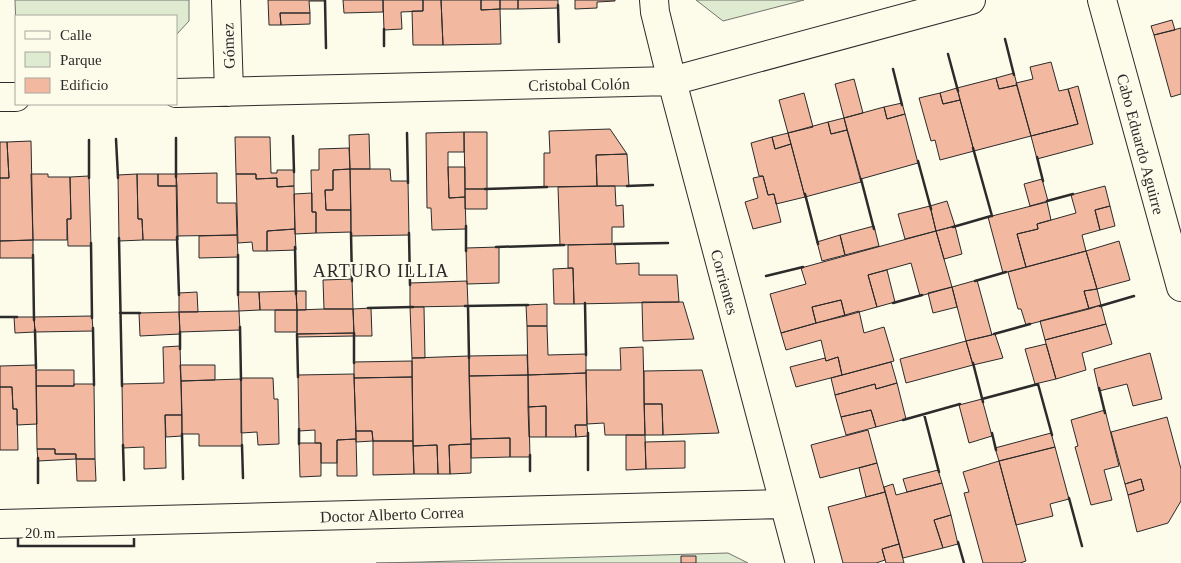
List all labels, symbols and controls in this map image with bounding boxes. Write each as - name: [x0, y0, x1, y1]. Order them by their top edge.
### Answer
- legend: [15, 15, 178, 105]
- street label: Gómez: [219, 23, 238, 69]
- text: Calle: [60, 27, 92, 43]
- text: Parque: [60, 52, 102, 68]
- street label: Cabo Eduardo Aguirre: [1113, 72, 1167, 217]
- street label: Cristobal Colón: [528, 75, 630, 94]
- text: Edificio: [60, 77, 108, 93]
- street label: Corrientes: [708, 248, 741, 317]
- district label: ARTURO ILLIA: [313, 261, 449, 281]
- street label: Doctor Alberto Correa: [320, 503, 464, 526]
- scale bar: [18, 516, 134, 548]
- text: 20 m: [25, 525, 56, 541]

